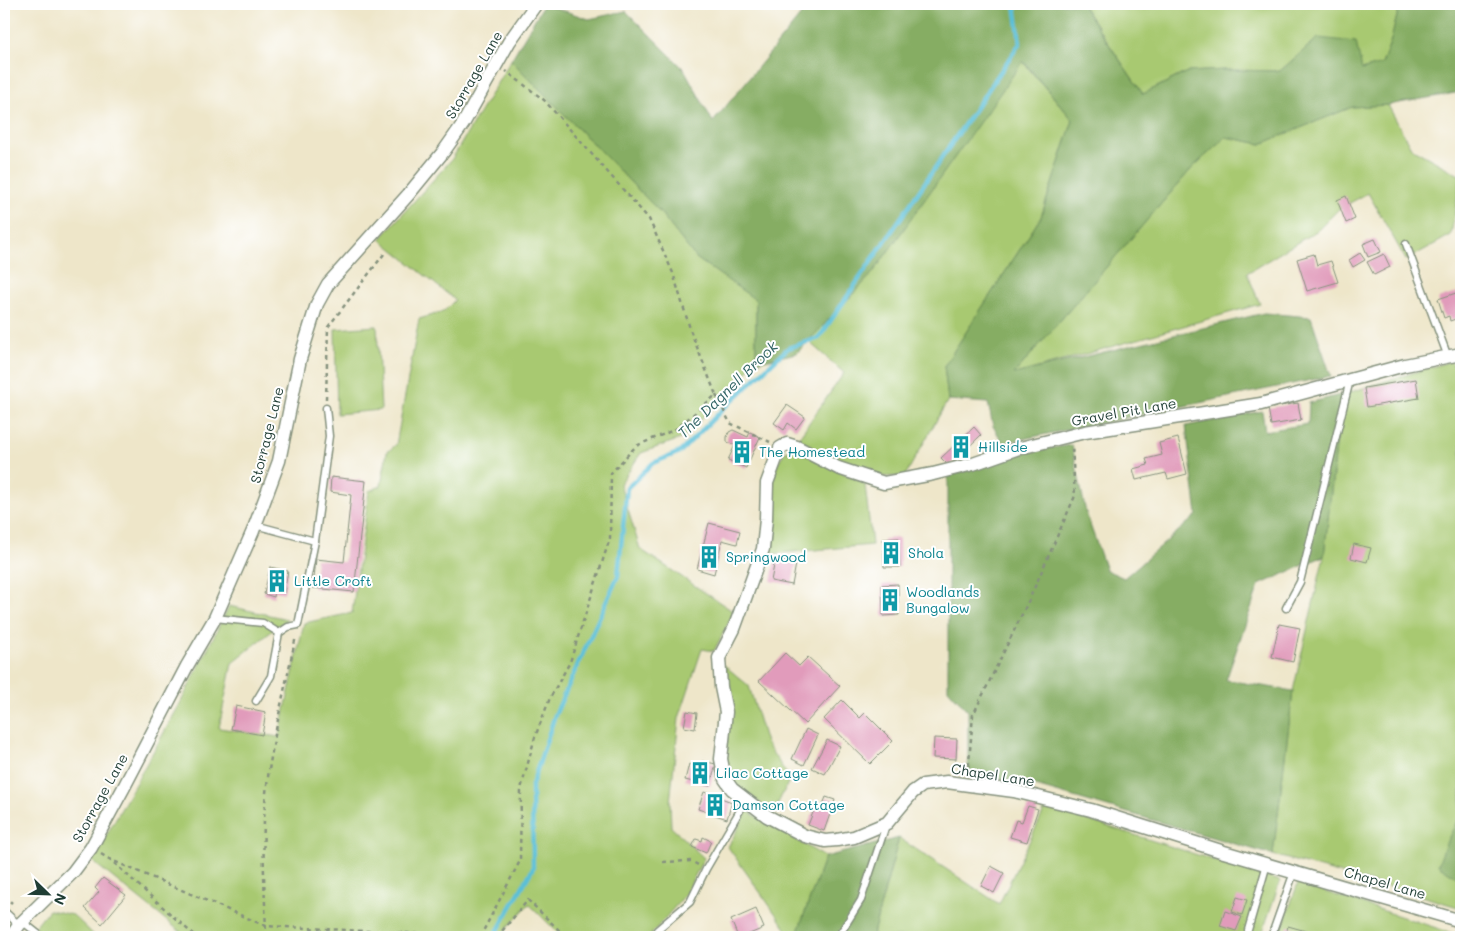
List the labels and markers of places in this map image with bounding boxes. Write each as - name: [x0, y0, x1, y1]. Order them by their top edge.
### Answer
- building icon: Hillside: [948, 434, 974, 460]
- place label: Hillside: [978, 437, 1028, 456]
- building icon: The Homestead: [729, 439, 755, 465]
- place label: The Homestead: [759, 442, 865, 461]
- building icon: Shola: [878, 540, 904, 566]
- place label: Shola: [908, 543, 944, 562]
- building icon: Springwood: [696, 544, 722, 570]
- place label: Springwood: [726, 547, 806, 566]
- building icon: Little Croft: [264, 568, 290, 594]
- place label: Little Croft: [294, 571, 372, 590]
- place label: Woodlands Bungalow: [906, 582, 979, 617]
- building icon: Woodlands Bungalow: [877, 587, 903, 613]
- building icon: Lilac Cottage: [687, 760, 713, 786]
- place label: Lilac Cottage: [716, 763, 809, 782]
- building icon: Damson Cottage: [702, 792, 728, 818]
- place label: Damson Cottage: [732, 795, 845, 814]

